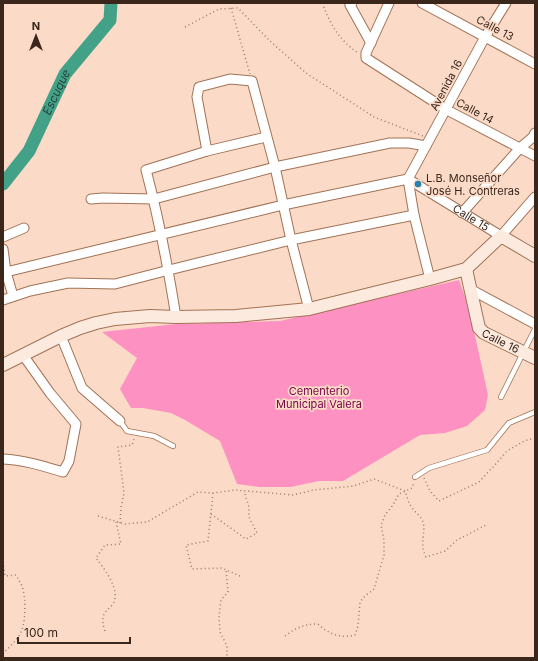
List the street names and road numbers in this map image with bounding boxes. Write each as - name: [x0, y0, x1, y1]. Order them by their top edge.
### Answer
- street label: Calle 13: [474, 12, 516, 44]
- street label: Avenida 16: [427, 57, 465, 113]
- street label: Calle 14: [454, 95, 496, 127]
- street label: Calle 15: [450, 201, 492, 234]
- street label: Calle 16: [479, 326, 522, 356]

